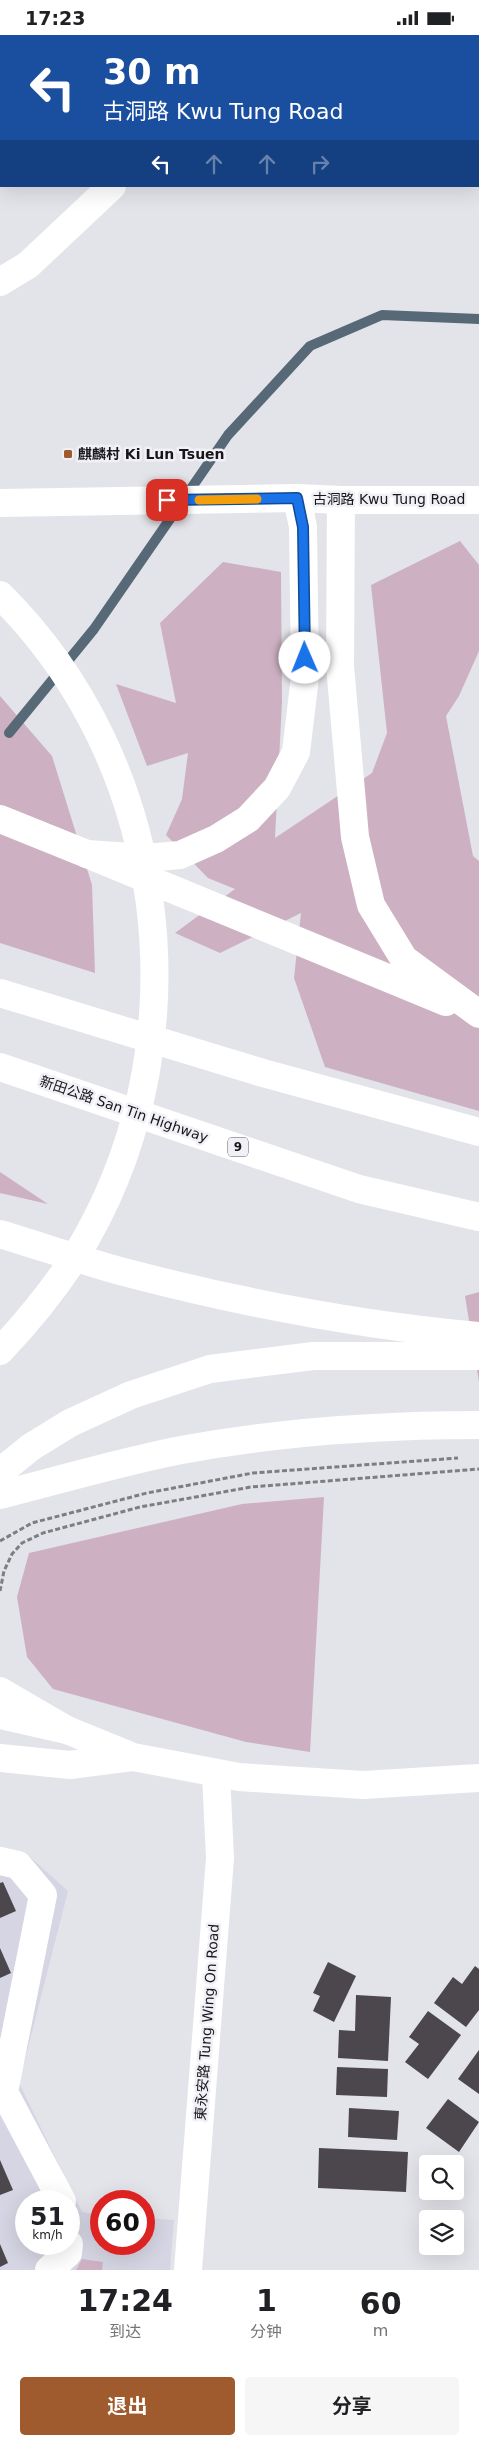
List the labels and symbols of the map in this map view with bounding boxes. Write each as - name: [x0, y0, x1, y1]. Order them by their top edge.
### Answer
- place label: 麒麟村 Ki Lun Tsuen: [78, 446, 225, 462]
- marker: 麒麟村 Ki Lun Tsuen: [62, 448, 74, 460]
- pin: [146, 479, 188, 521]
- street label: 古洞路 Kwu Tung Road: [312, 491, 466, 507]
- position arrow: [278, 631, 330, 683]
- street label: 新田公路 San Tin Highway: [38, 1073, 210, 1145]
- road number: 9: [228, 1137, 248, 1157]
- street label: 東永安路 Tung Wing On Road: [192, 1923, 222, 2121]
- speed limit sign: 60: [90, 2190, 155, 2255]

